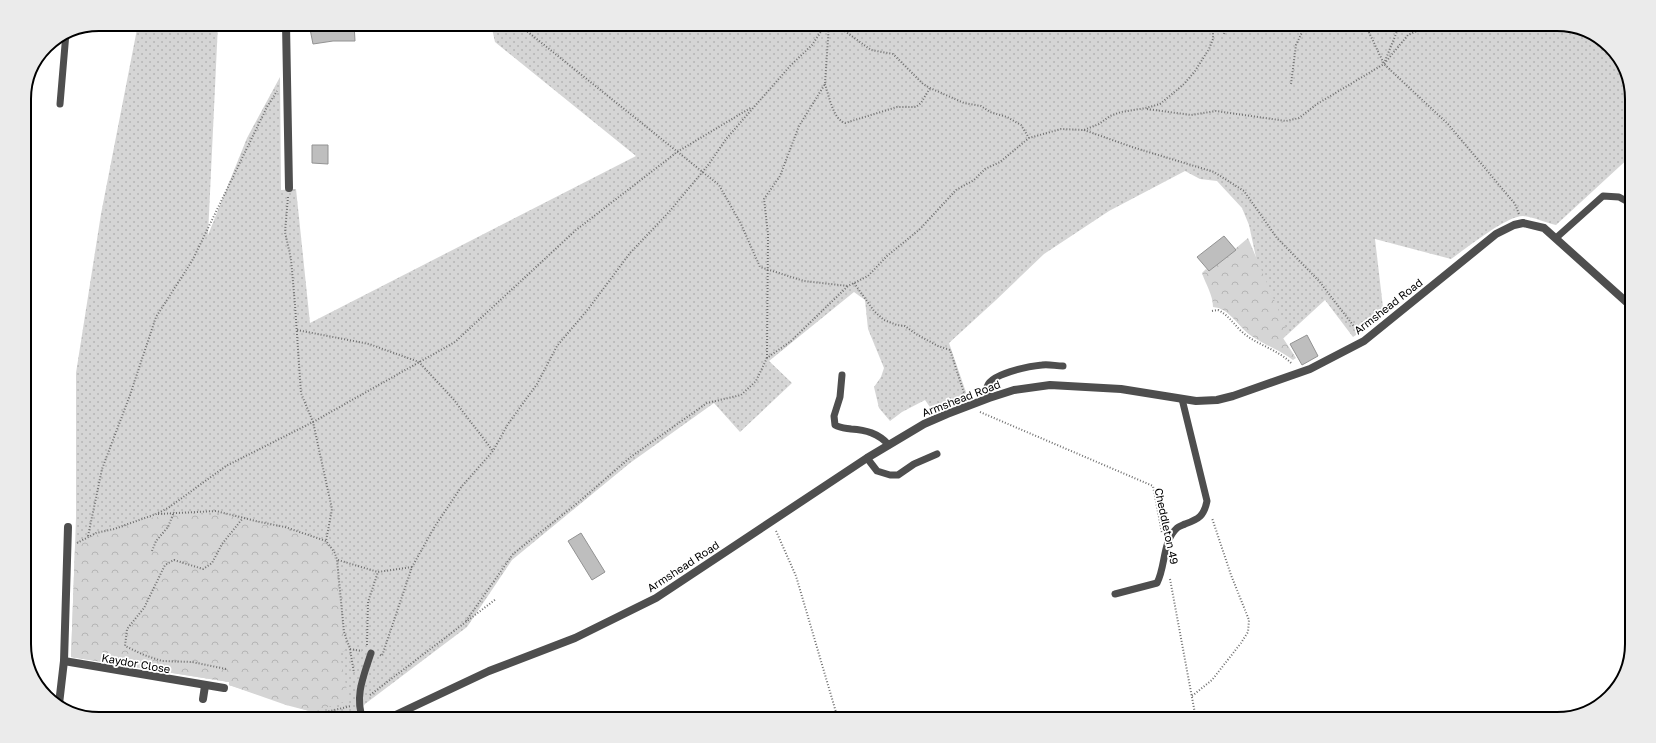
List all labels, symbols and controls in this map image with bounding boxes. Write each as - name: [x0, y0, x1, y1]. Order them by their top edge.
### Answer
- street label: Armshead Road: [1351, 275, 1425, 337]
- street label: Armshead Road: [920, 377, 1002, 419]
- street label: Cheddleton 49: [1153, 487, 1181, 565]
- street label: Armshead Road: [645, 538, 721, 594]
- street label: Kaydor Close: [101, 651, 171, 675]

